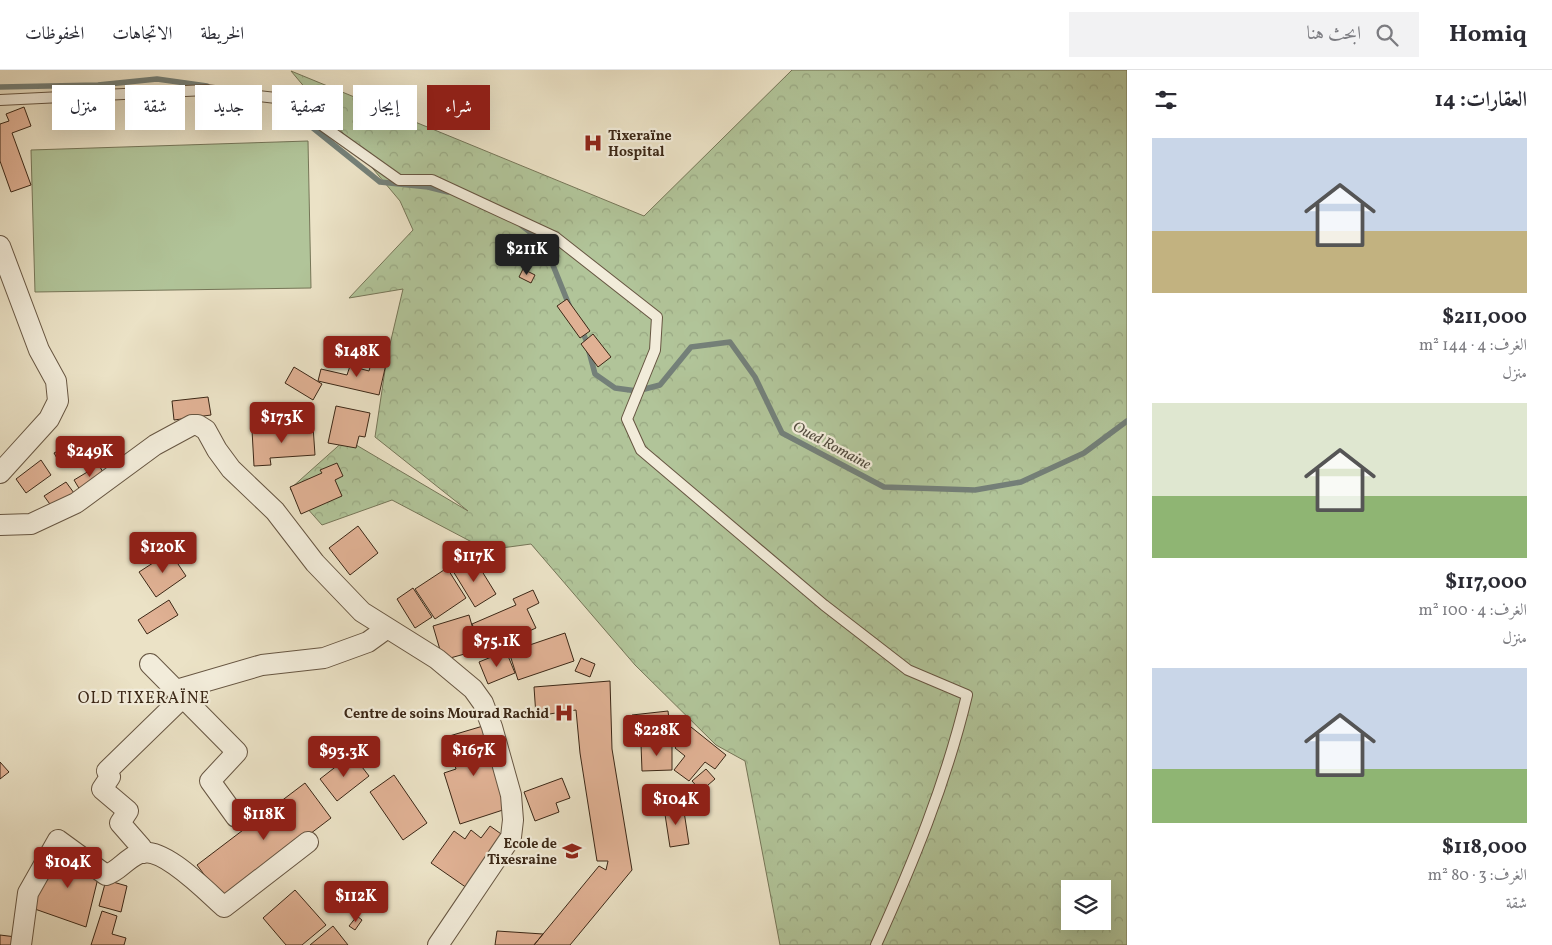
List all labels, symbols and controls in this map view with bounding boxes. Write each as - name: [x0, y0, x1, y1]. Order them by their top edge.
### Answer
- search box: [1069, 12, 1419, 57]
- text: Homiq: [1449, 18, 1527, 52]
- text: ابحث هنا: [1307, 21, 1361, 47]
- icon: search: [1373, 21, 1401, 49]
- text: المحفوظات: [25, 22, 84, 47]
- text: الاتجاهات: [112, 22, 172, 47]
- text: الخريطة: [200, 22, 244, 47]
- chip: منزل: [52, 85, 115, 130]
- chip: شقة: [125, 85, 185, 130]
- chip: جديد: [195, 85, 262, 130]
- chip: تصفية: [272, 85, 343, 130]
- chip: إيجار: [353, 85, 417, 130]
- chip: شراء: [427, 85, 490, 130]
- icon: filters: [1152, 86, 1180, 114]
- text: العقارات: 14: [1435, 86, 1527, 115]
- place label: Tixeraïne Hospital: [608, 127, 672, 162]
- hospital icon: Tixeraïne Hospital: [582, 132, 604, 154]
- icon: home: [1295, 170, 1385, 260]
- pin: $211K: [492, 234, 562, 276]
- text: $211K: [506, 239, 548, 261]
- text: $211,000: [1442, 303, 1527, 332]
- text: الغرف: 4 · 144 m²: [1419, 335, 1527, 357]
- pin: $148K: [322, 336, 392, 378]
- text: $148K: [334, 341, 380, 363]
- text: منزل: [1502, 363, 1527, 385]
- pin: $173K: [247, 402, 317, 444]
- text: $173K: [261, 407, 303, 429]
- water label: Oued Romaine: [788, 417, 875, 476]
- icon: home: [1295, 435, 1385, 525]
- pin: $249K: [55, 436, 125, 478]
- text: $249K: [67, 441, 113, 463]
- pin: $120K: [128, 532, 198, 574]
- text: $120K: [140, 537, 186, 559]
- pin: $117K: [439, 540, 509, 583]
- text: $117K: [453, 546, 495, 568]
- text: $117,000: [1445, 568, 1527, 597]
- text: الغرف: 4 · 100 m²: [1419, 600, 1527, 622]
- pin: $75.1K: [456, 626, 538, 668]
- text: منزل: [1502, 628, 1527, 650]
- text: $75.1K: [474, 631, 520, 653]
- district label: OLD TIXERAÏNE: [78, 688, 210, 710]
- icon: home: [1295, 700, 1385, 790]
- hospital icon: Centre de soins Mourad Rachid: [553, 702, 575, 724]
- place label: Centre de soins Mourad Rachid: [344, 705, 549, 724]
- pin: $228K: [622, 714, 692, 757]
- text: $228K: [634, 720, 680, 742]
- pin: $167K: [439, 734, 509, 777]
- pin: $93.3K: [303, 736, 385, 778]
- text: $167K: [452, 740, 496, 762]
- text: $93.3K: [319, 741, 369, 763]
- pin: $104K: [641, 784, 711, 826]
- text: $104K: [653, 789, 699, 811]
- pin: $118K: [229, 798, 299, 841]
- text: $118K: [243, 804, 285, 826]
- text: $118,000: [1442, 833, 1527, 862]
- place label: Ecole de Tixesraine: [487, 835, 557, 870]
- school or university icon: Ecole de Tixesraine: [561, 840, 583, 862]
- pin: $104K: [33, 846, 103, 889]
- text: $104K: [45, 852, 91, 874]
- text: الغرف: 3 · 80 m²: [1428, 865, 1527, 887]
- pin: $112K: [321, 880, 391, 923]
- map controls: [1061, 880, 1111, 930]
- button: layers: [1061, 880, 1111, 930]
- text: $112K: [335, 886, 377, 908]
- text: شقة: [1506, 893, 1527, 915]

